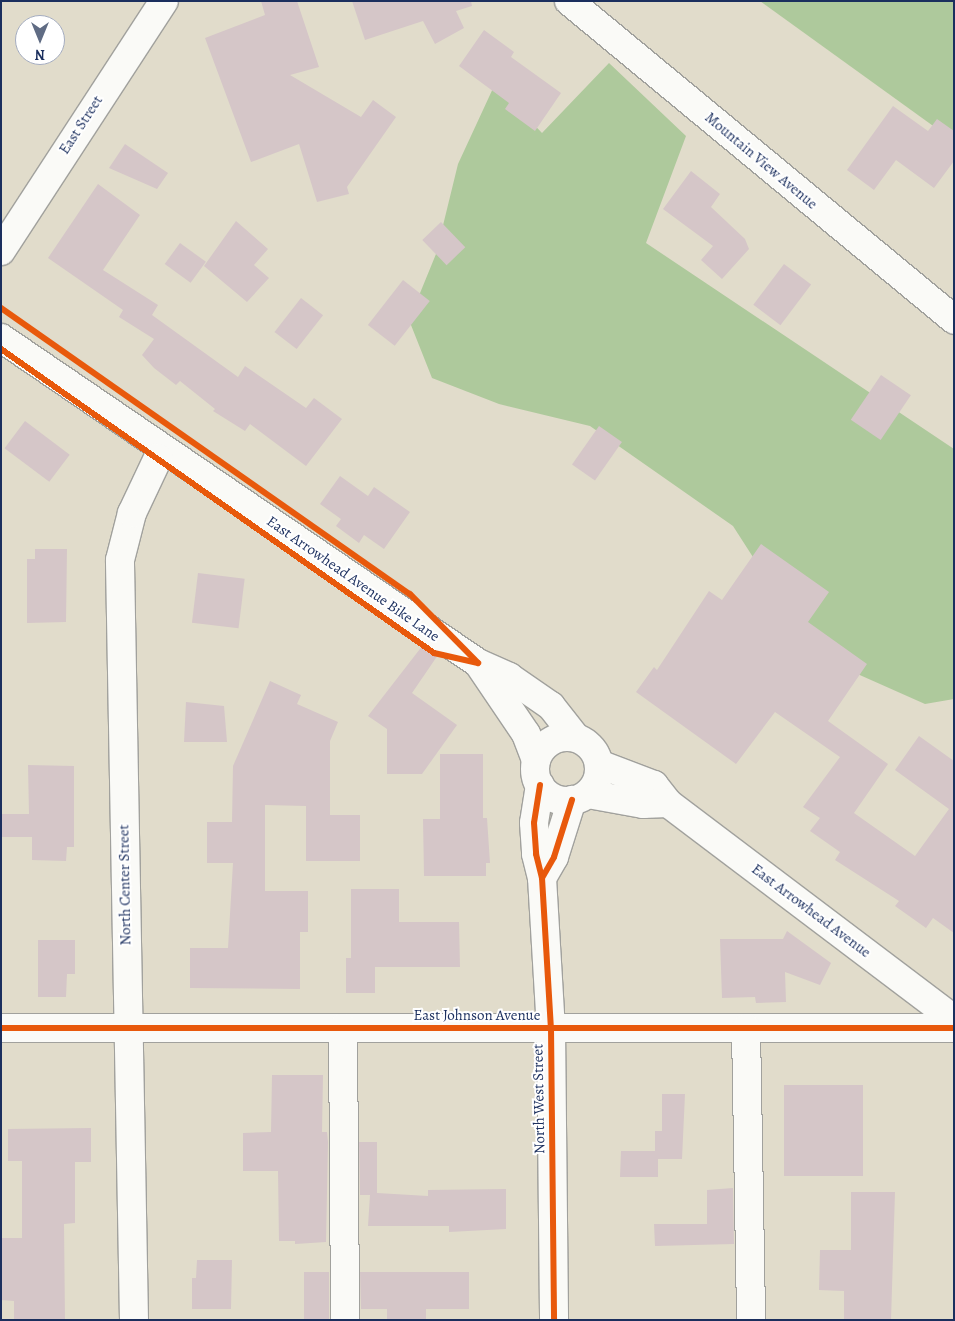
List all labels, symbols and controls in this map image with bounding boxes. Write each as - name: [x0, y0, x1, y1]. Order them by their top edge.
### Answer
- north arrow: [15, 15, 65, 65]
- text: N: [35, 45, 45, 64]
- street label: East Street: [55, 92, 107, 158]
- street label: Mountain View Avenue: [701, 109, 821, 213]
- street label: East Arrowhead Avenue Bike Lane: [263, 512, 443, 646]
- street label: North Center Street: [115, 824, 135, 946]
- street label: East Arrowhead Avenue: [748, 860, 874, 962]
- street label: East Johnson Avenue: [414, 1007, 540, 1025]
- street label: North West Street: [529, 1044, 549, 1154]

